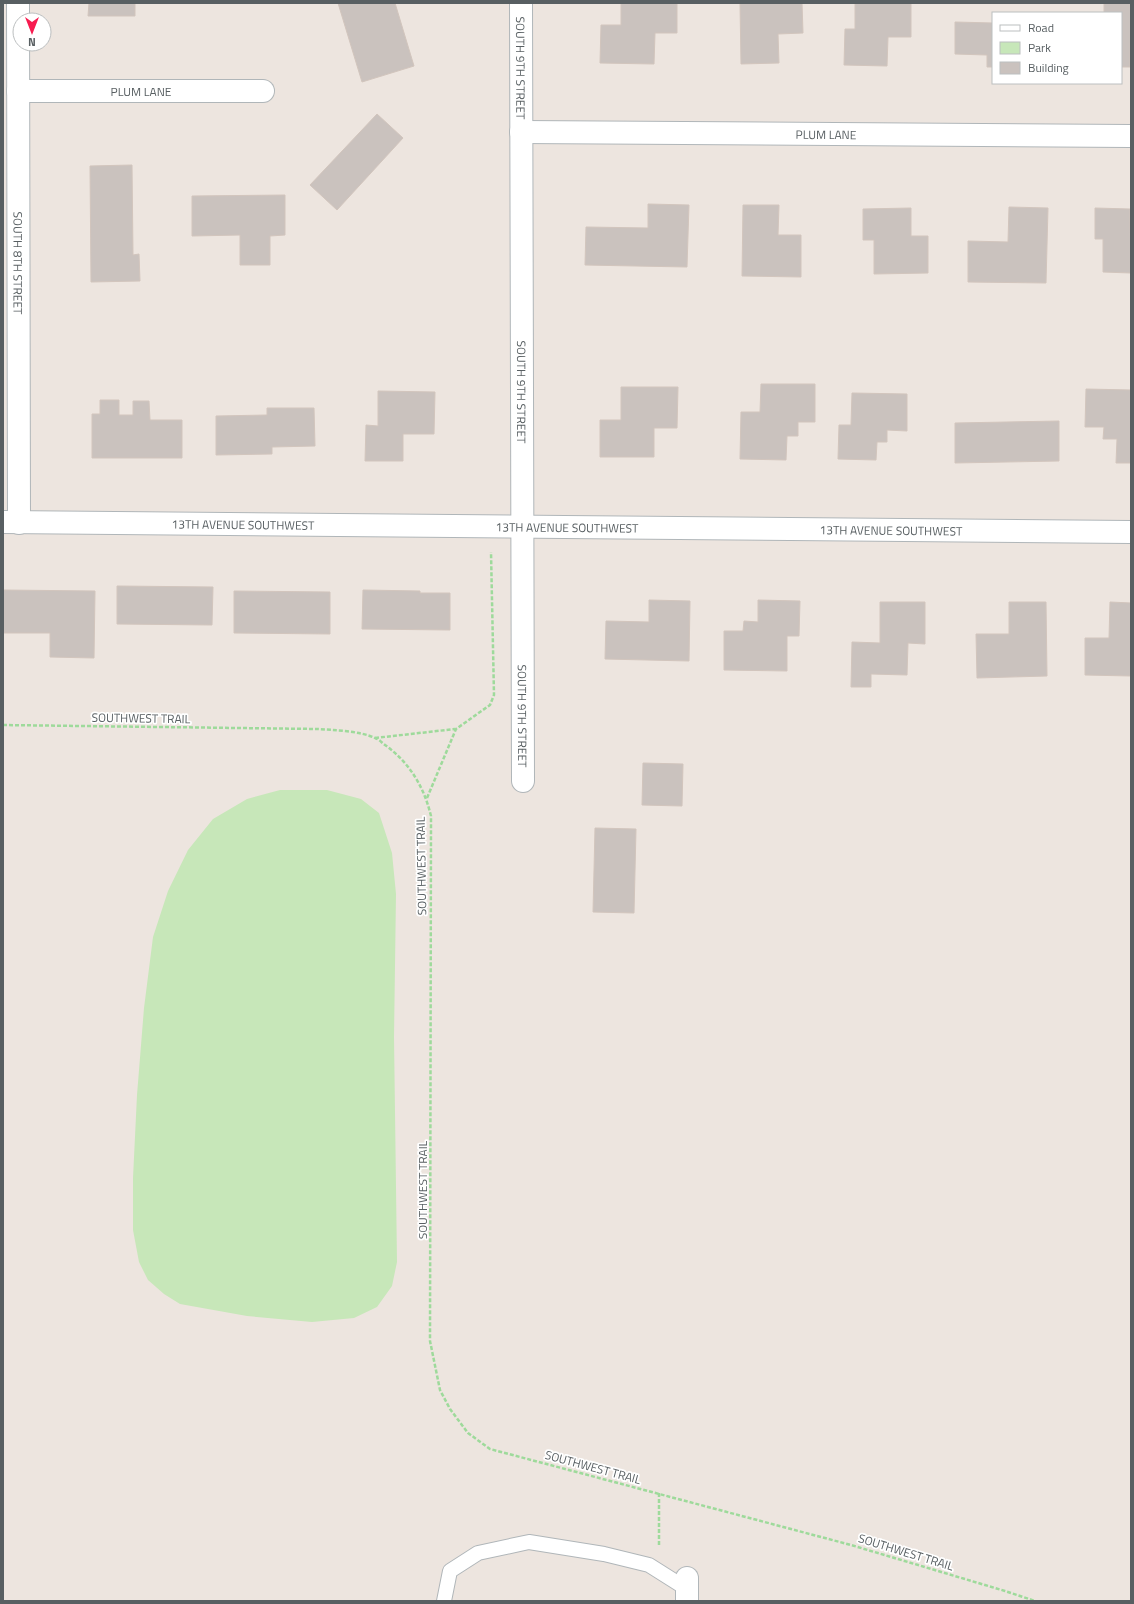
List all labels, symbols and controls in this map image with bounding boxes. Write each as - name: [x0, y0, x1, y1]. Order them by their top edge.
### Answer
- north arrow: [12, 12, 52, 52]
- legend: [992, 12, 1122, 84]
- street label: SOUTH 9TH STREET: [512, 17, 531, 120]
- text: Road: [1028, 18, 1054, 37]
- text: N: [28, 34, 36, 50]
- text: Park: [1028, 38, 1051, 57]
- text: Building: [1028, 58, 1069, 77]
- street label: PLUM LANE: [111, 82, 172, 101]
- street label: PLUM LANE: [796, 124, 857, 144]
- street label: SOUTH 8TH STREET: [9, 212, 28, 315]
- street label: SOUTH 9TH STREET: [512, 341, 532, 444]
- street label: 13TH AVENUE SOUTHWEST: [172, 514, 315, 534]
- street label: 13TH AVENUE SOUTHWEST: [495, 517, 639, 537]
- street label: 13TH AVENUE SOUTHWEST: [819, 520, 963, 540]
- street label: SOUTH 9TH STREET: [513, 665, 532, 768]
- street label: SOUTHWEST TRAIL: [91, 708, 191, 728]
- street label: SOUTHWEST TRAIL: [411, 816, 431, 916]
- street label: SOUTHWEST TRAIL: [413, 1140, 432, 1239]
- street label: SOUTHWEST TRAIL: [543, 1445, 643, 1489]
- street label: SOUTHWEST TRAIL: [856, 1528, 956, 1576]

